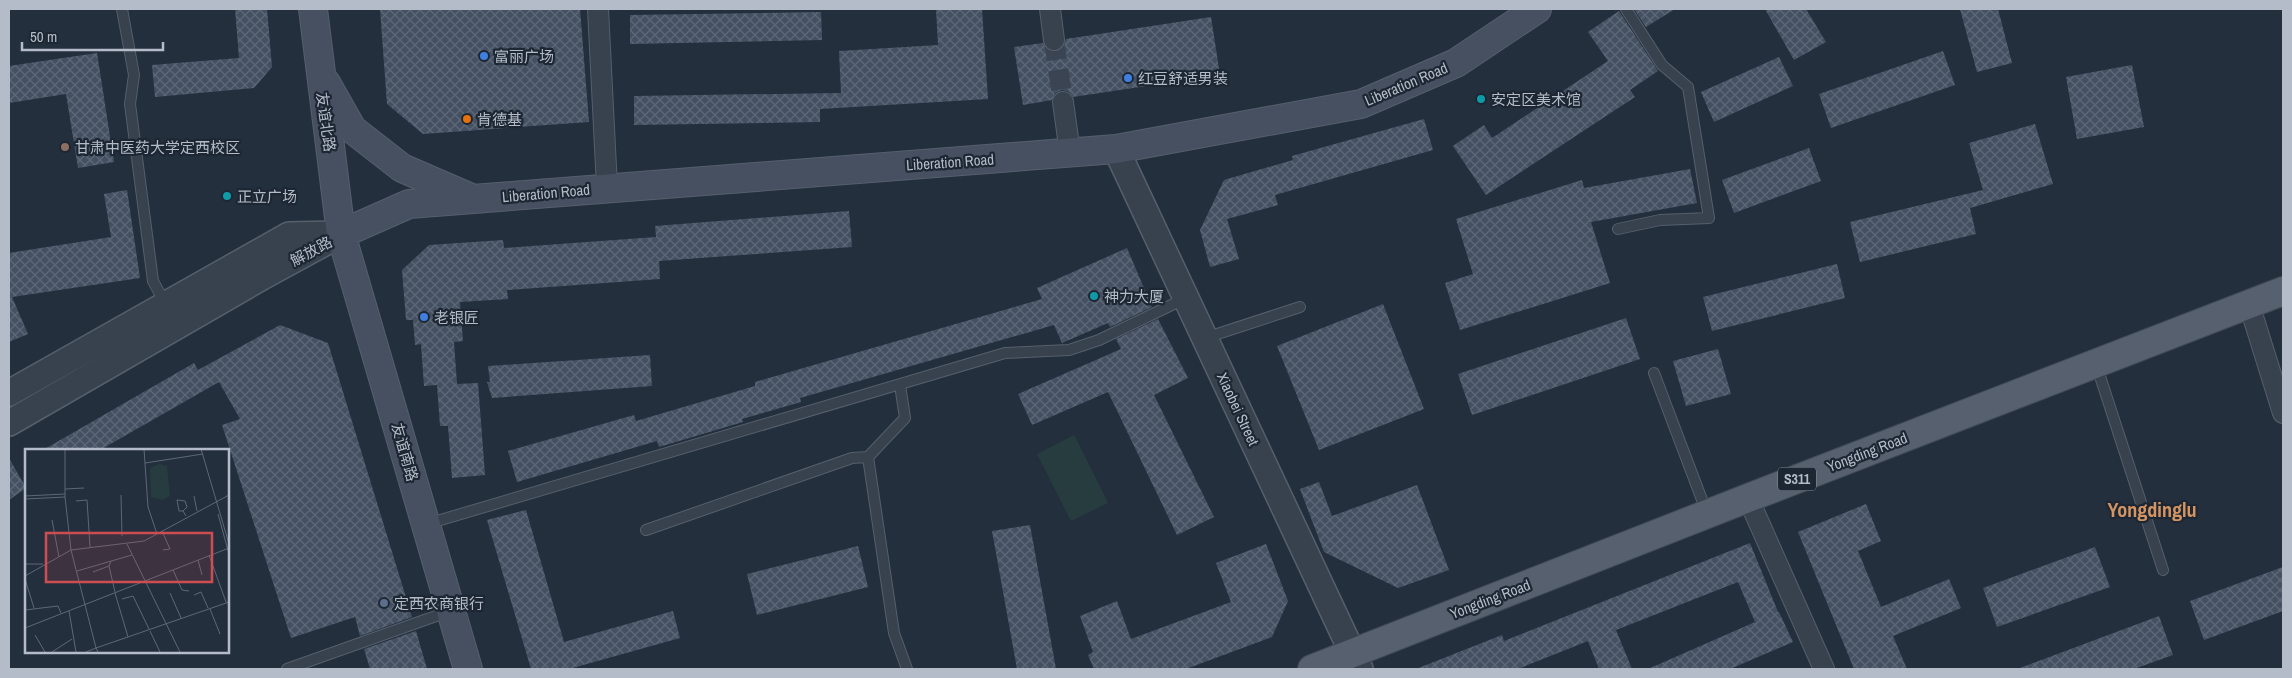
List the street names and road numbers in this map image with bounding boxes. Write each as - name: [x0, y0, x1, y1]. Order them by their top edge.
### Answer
- street label: Liberation Road: [1361, 57, 1451, 111]
- street label: 友谊北路: [311, 91, 341, 153]
- street label: Liberation Road: [905, 148, 995, 176]
- street label: Liberation Road: [501, 179, 591, 207]
- street label: 解放路: [286, 231, 336, 271]
- street label: Xiaobei Street: [1212, 369, 1264, 450]
- street label: 友谊南路: [387, 420, 423, 484]
- street label: Yongding Road: [1824, 427, 1910, 477]
- road number: S311: [1778, 468, 1816, 490]
- street label: Yongding Road: [1447, 574, 1533, 624]

